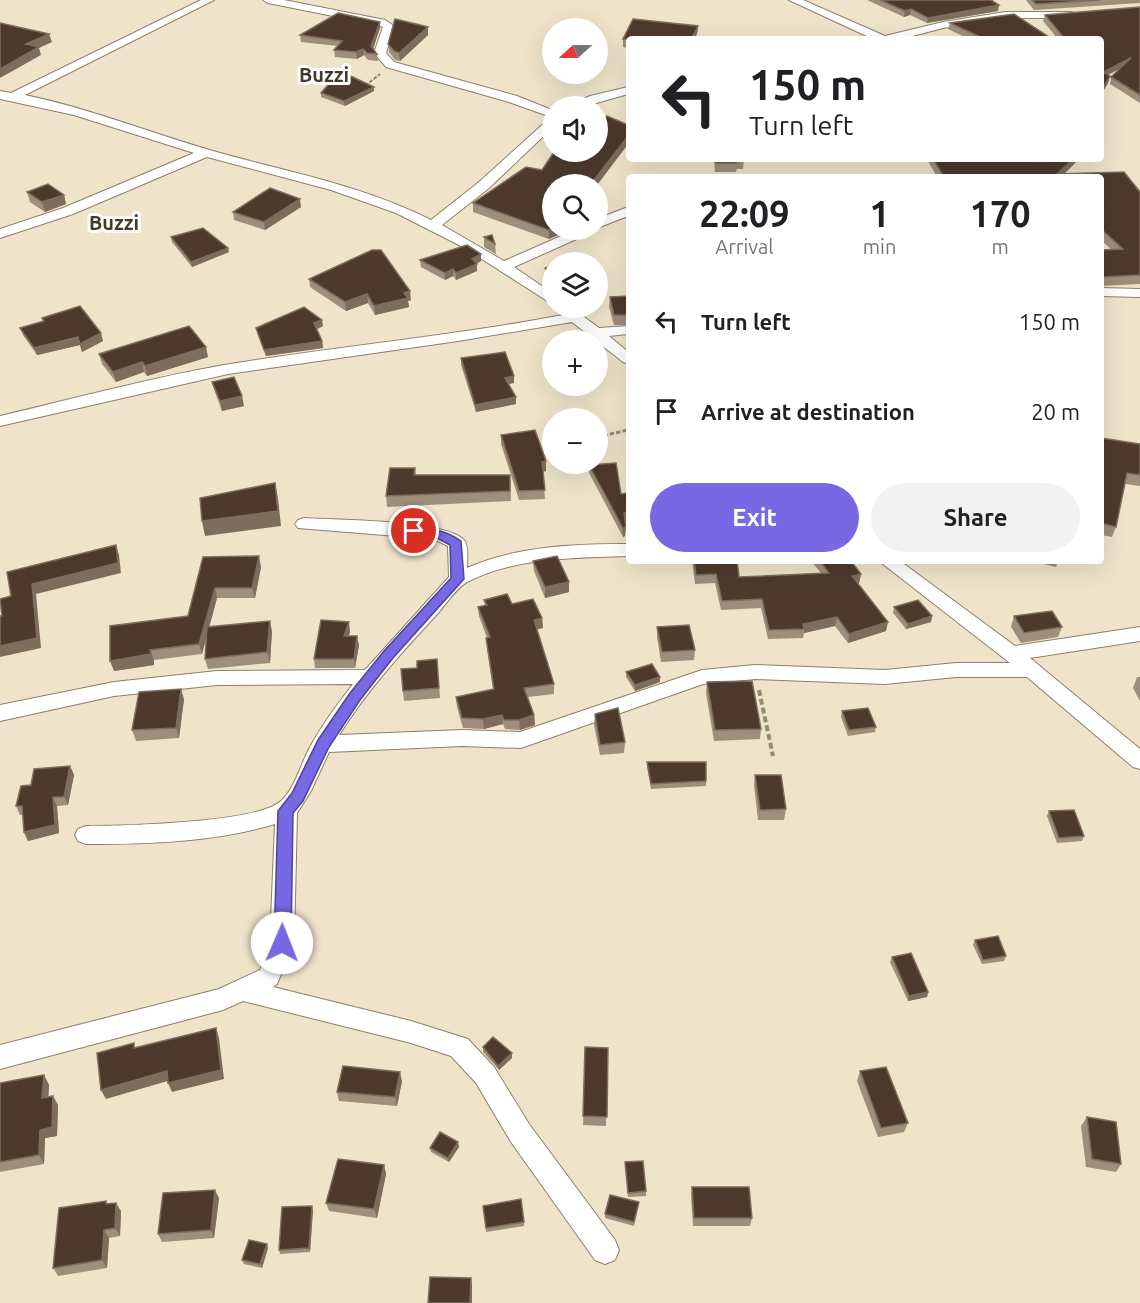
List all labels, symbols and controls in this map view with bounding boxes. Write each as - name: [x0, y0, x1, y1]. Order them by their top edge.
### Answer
- north arrow: [542, 18, 608, 84]
- map controls: [542, 18, 608, 474]
- icon: left: [650, 60, 728, 138]
- text: 150 m: [749, 61, 866, 108]
- district label: Buzzi: [299, 63, 349, 86]
- button: sound: [542, 96, 608, 162]
- text: Turn left: [749, 110, 853, 140]
- button: search: [542, 174, 608, 240]
- text: 22:09: [699, 193, 789, 234]
- text: 1: [869, 193, 890, 234]
- text: 170: [970, 193, 1031, 234]
- district label: Buzzi: [89, 211, 139, 234]
- text: Arrival: [715, 235, 774, 258]
- text: min: [863, 235, 896, 258]
- text: m: [992, 235, 1009, 258]
- button: layers: [542, 252, 608, 318]
- icon: left: [650, 305, 683, 338]
- text: Turn left: [701, 309, 791, 334]
- text: 150 m: [1019, 309, 1080, 334]
- button: +: [542, 330, 608, 396]
- icon: arrive: [650, 395, 683, 428]
- text: Arrive at destination: [701, 399, 915, 424]
- text: 20 m: [1031, 399, 1080, 424]
- button: −: [542, 408, 608, 474]
- button: Exit: [650, 483, 859, 552]
- button: Share: [871, 483, 1080, 552]
- pin: [388, 505, 439, 556]
- icon: arrive: [397, 514, 430, 547]
- position arrow: [250, 911, 314, 975]

